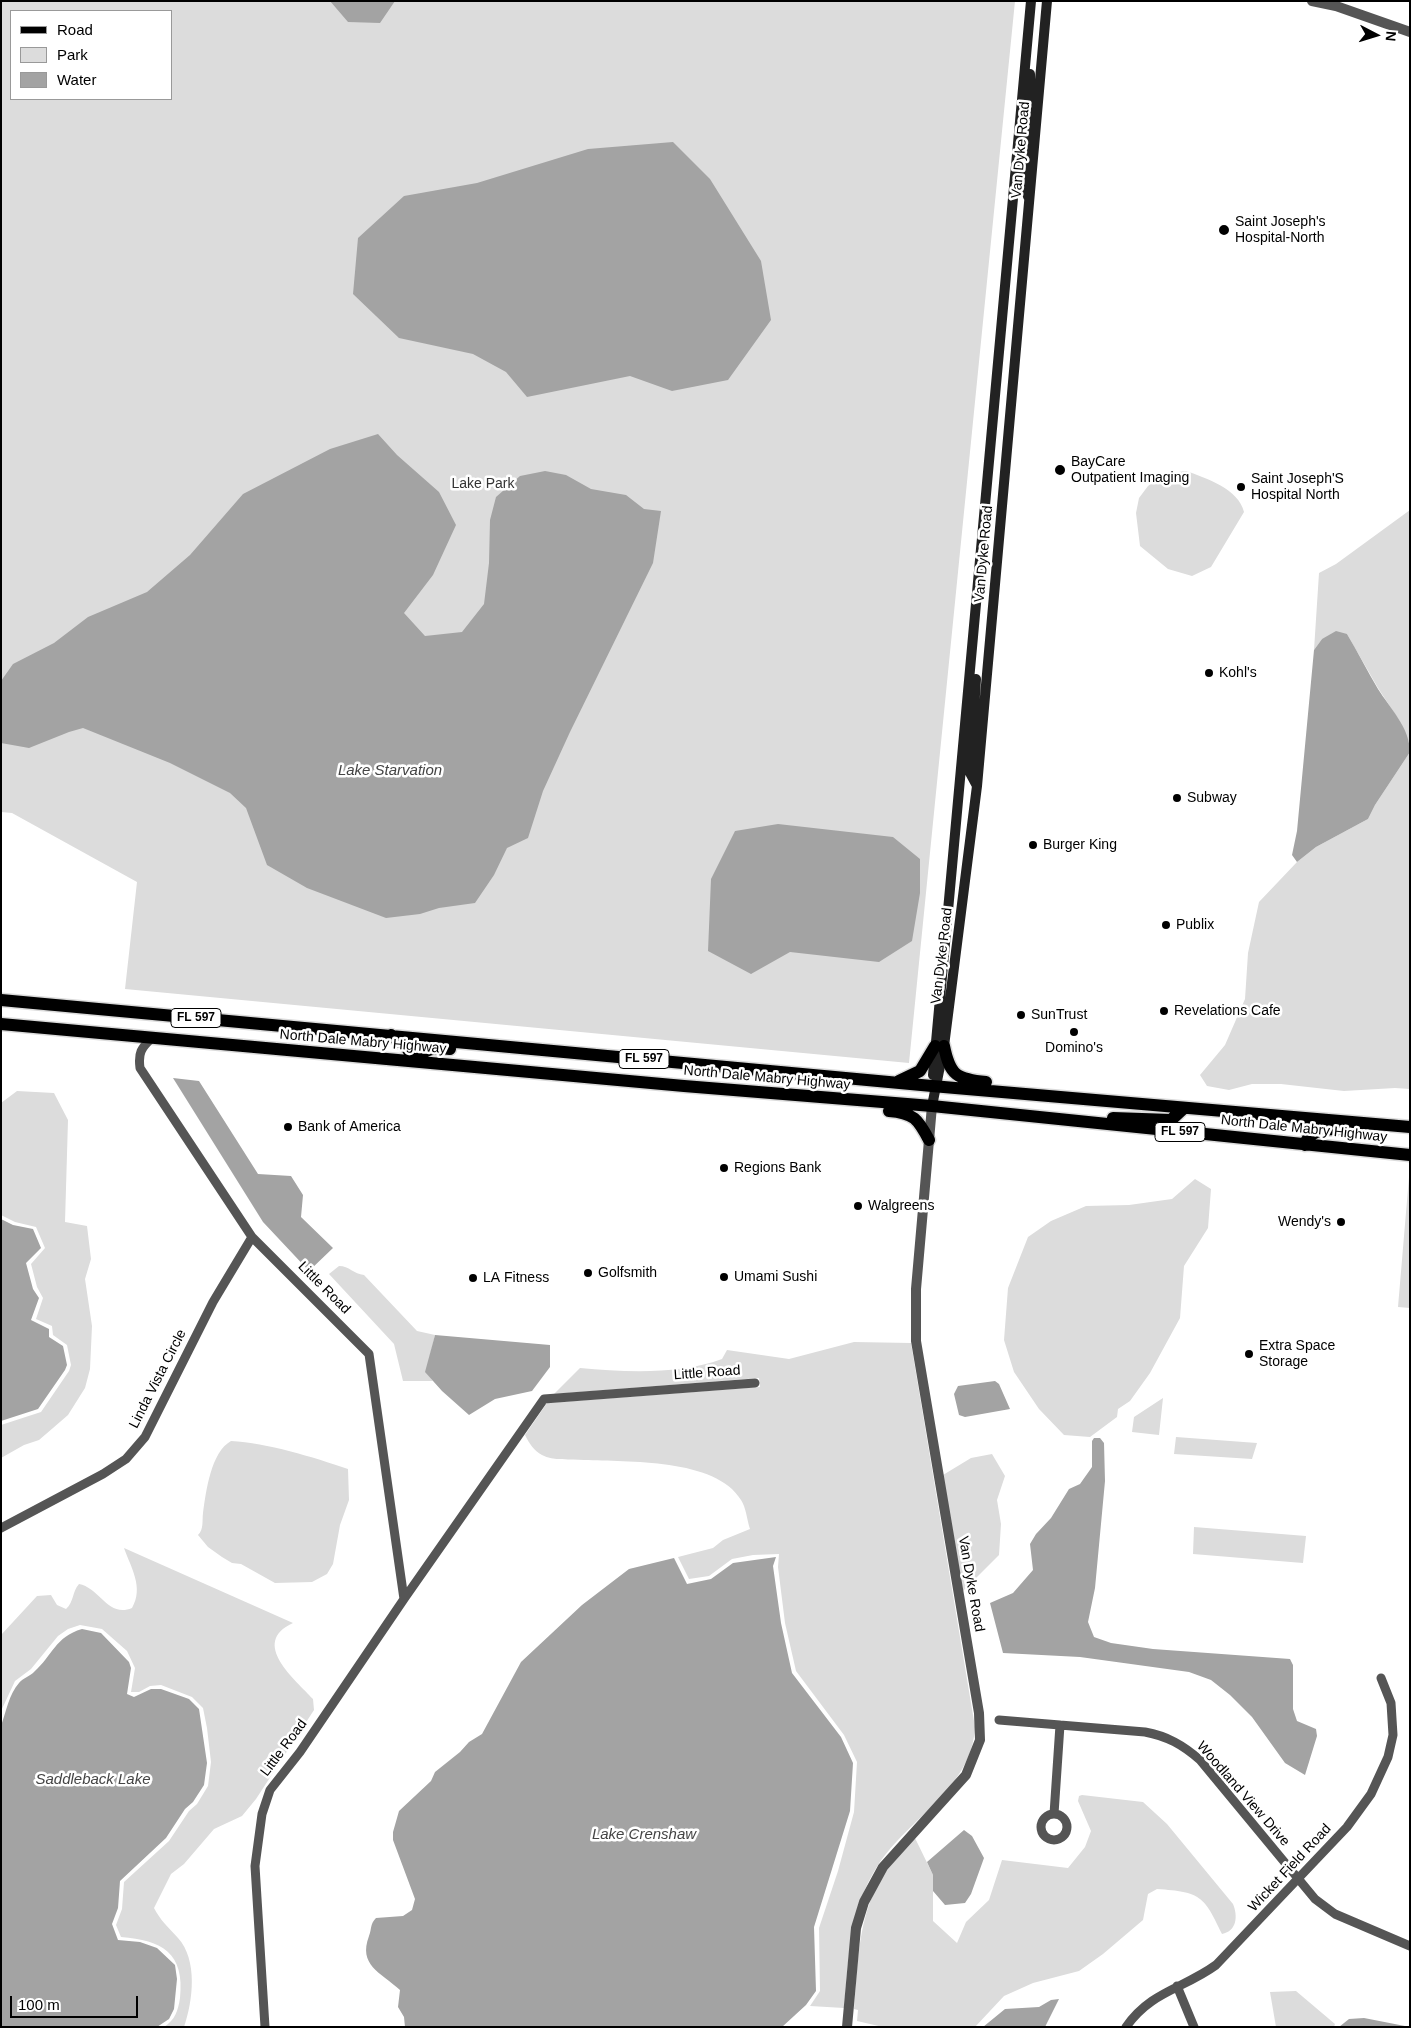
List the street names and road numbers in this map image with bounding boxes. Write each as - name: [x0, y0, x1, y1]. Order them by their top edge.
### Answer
- street label: Van Dyke Road: [1008, 101, 1034, 199]
- street label: Van Dyke Road: [971, 505, 997, 603]
- street label: Van Dyke Road: [928, 907, 956, 1005]
- road number: FL 597: [171, 1008, 221, 1028]
- street label: North Dale Mabry Highway: [279, 1026, 447, 1058]
- road number: FL 597: [619, 1050, 669, 1068]
- street label: North Dale Mabry Highway: [683, 1062, 851, 1094]
- street label: North Dale Mabry Highway: [1220, 1112, 1388, 1146]
- road number: FL 597: [1155, 1122, 1205, 1142]
- street label: Little Road: [294, 1258, 354, 1318]
- street label: Linda Vista Circle: [126, 1327, 190, 1431]
- street label: Little Road: [673, 1362, 741, 1384]
- street label: Van Dyke Road: [954, 1535, 988, 1633]
- street label: Little Road: [257, 1716, 311, 1780]
- street label: Woodland View Drive: [1193, 1738, 1293, 1850]
- street label: Wicket Field Road: [1245, 1821, 1335, 1915]

